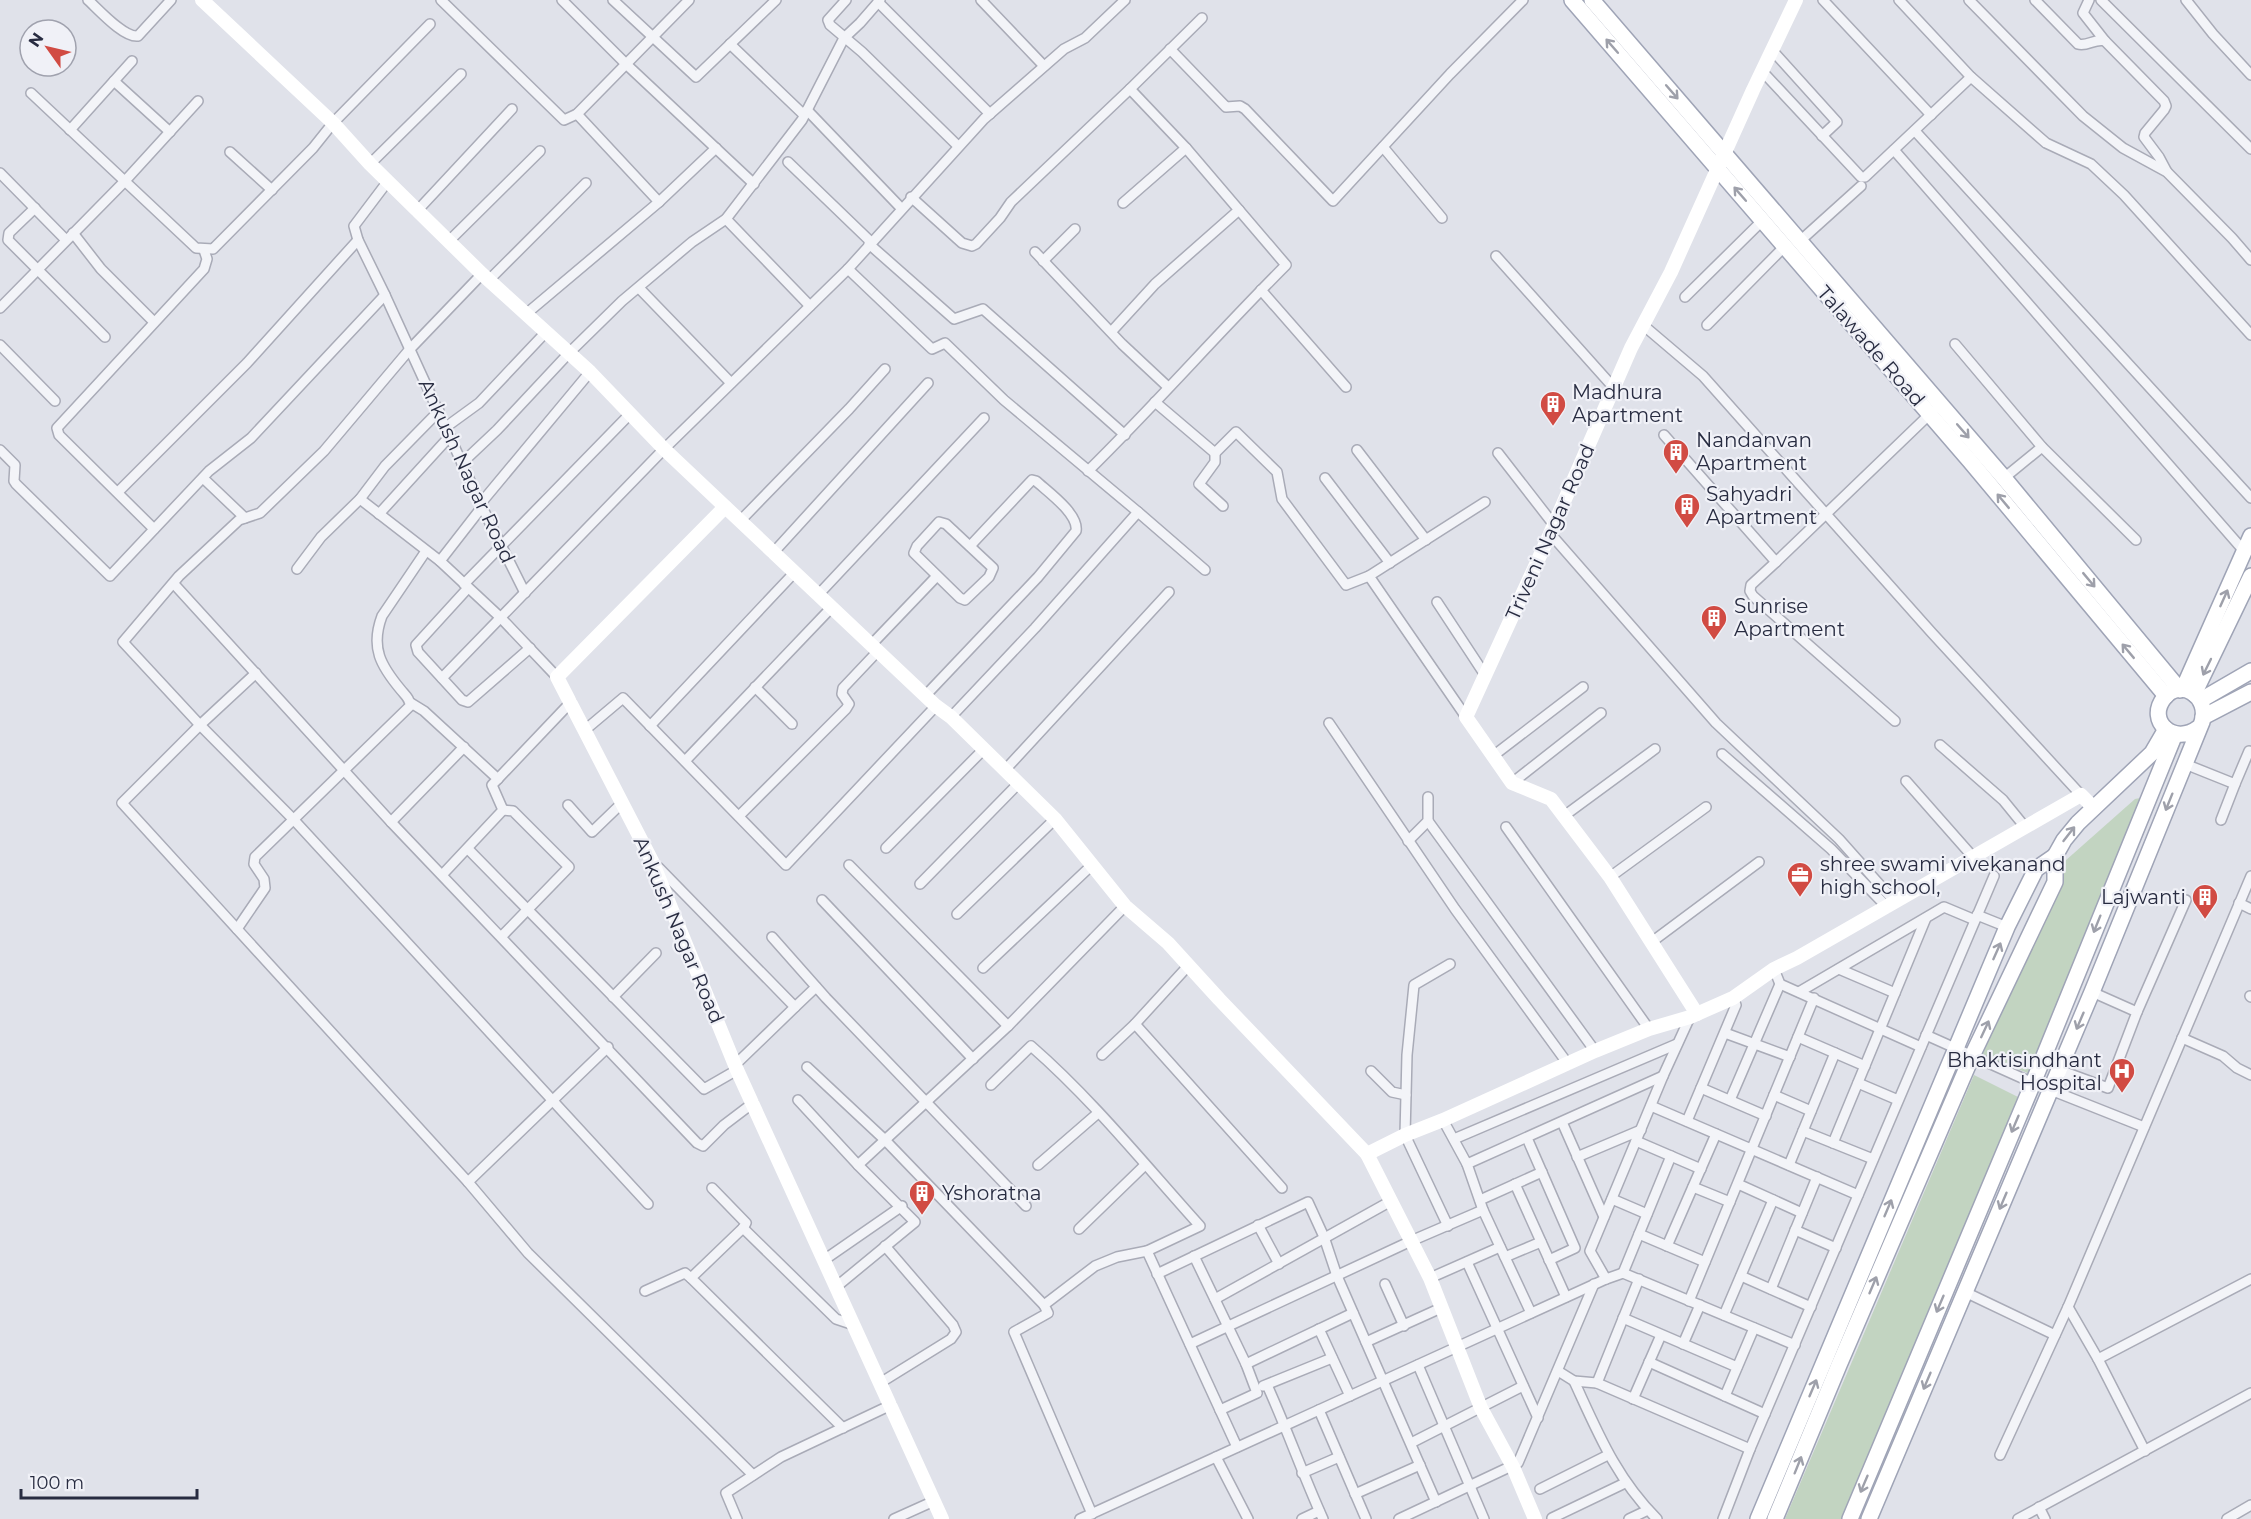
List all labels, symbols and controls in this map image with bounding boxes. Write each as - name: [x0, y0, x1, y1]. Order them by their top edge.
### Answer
- north arrow: [18, 18, 78, 78]
- text: N: [24, 29, 47, 51]
- one-way arrow: [1606, 38, 1619, 54]
- one-way arrow: [1665, 84, 1679, 99]
- one-way arrow: [1733, 187, 1747, 202]
- street label: Talawade Road: [1812, 281, 1930, 411]
- street label: Ankush Nagar Road: [414, 375, 520, 567]
- place label: Madhura Apartment: [1572, 380, 1683, 427]
- building icon: Madhura Apartment: [1538, 389, 1568, 427]
- one-way arrow: [1956, 423, 1970, 438]
- place label: Nandanvan Apartment: [1696, 428, 1812, 475]
- building icon: Nandanvan Apartment: [1661, 437, 1691, 475]
- street label: Triveni Nagar Road: [1500, 440, 1600, 624]
- place label: Sahyadri Apartment: [1706, 482, 1817, 529]
- building icon: Sahyadri Apartment: [1672, 491, 1702, 529]
- one-way arrow: [1996, 494, 2010, 509]
- one-way arrow: [2082, 572, 2096, 587]
- one-way arrow: [2219, 589, 2230, 607]
- place label: Sunrise Apartment: [1734, 594, 1845, 641]
- building icon: Sunrise Apartment: [1699, 603, 1729, 641]
- one-way arrow: [2122, 643, 2135, 659]
- one-way arrow: [2201, 657, 2213, 675]
- one-way arrow: [2163, 792, 2174, 811]
- one-way arrow: [2063, 826, 2076, 842]
- street label: Ankush Nagar Road: [629, 833, 729, 1027]
- place label: shree swami vivekanand high school,: [1820, 852, 2066, 899]
- office icon: shree swami vivekanand high school,: [1785, 860, 1815, 898]
- building icon: Lajwanti: [2190, 882, 2220, 920]
- place label: Lajwanti: [2101, 885, 2186, 909]
- one-way arrow: [2091, 915, 2102, 933]
- one-way arrow: [1992, 942, 2003, 960]
- one-way arrow: [2073, 1012, 2085, 1030]
- one-way arrow: [1979, 1021, 1991, 1039]
- place label: Bhaktisindhant Hospital: [1947, 1048, 2102, 1095]
- hospital icon: Bhaktisindhant Hospital: [2107, 1056, 2137, 1094]
- one-way arrow: [2009, 1115, 2020, 1133]
- building icon: Yshoratna: [907, 1178, 937, 1216]
- place label: Yshoratna: [942, 1181, 1042, 1205]
- one-way arrow: [1997, 1191, 2008, 1210]
- one-way arrow: [1883, 1199, 1894, 1217]
- one-way arrow: [1868, 1277, 1880, 1295]
- one-way arrow: [1934, 1294, 1945, 1313]
- one-way arrow: [1921, 1371, 1932, 1389]
- one-way arrow: [1808, 1379, 1819, 1397]
- one-way arrow: [1793, 1456, 1804, 1475]
- scale bar: [21, 1462, 196, 1500]
- text: 100 m: [30, 1472, 84, 1494]
- one-way arrow: [1858, 1474, 1869, 1493]

